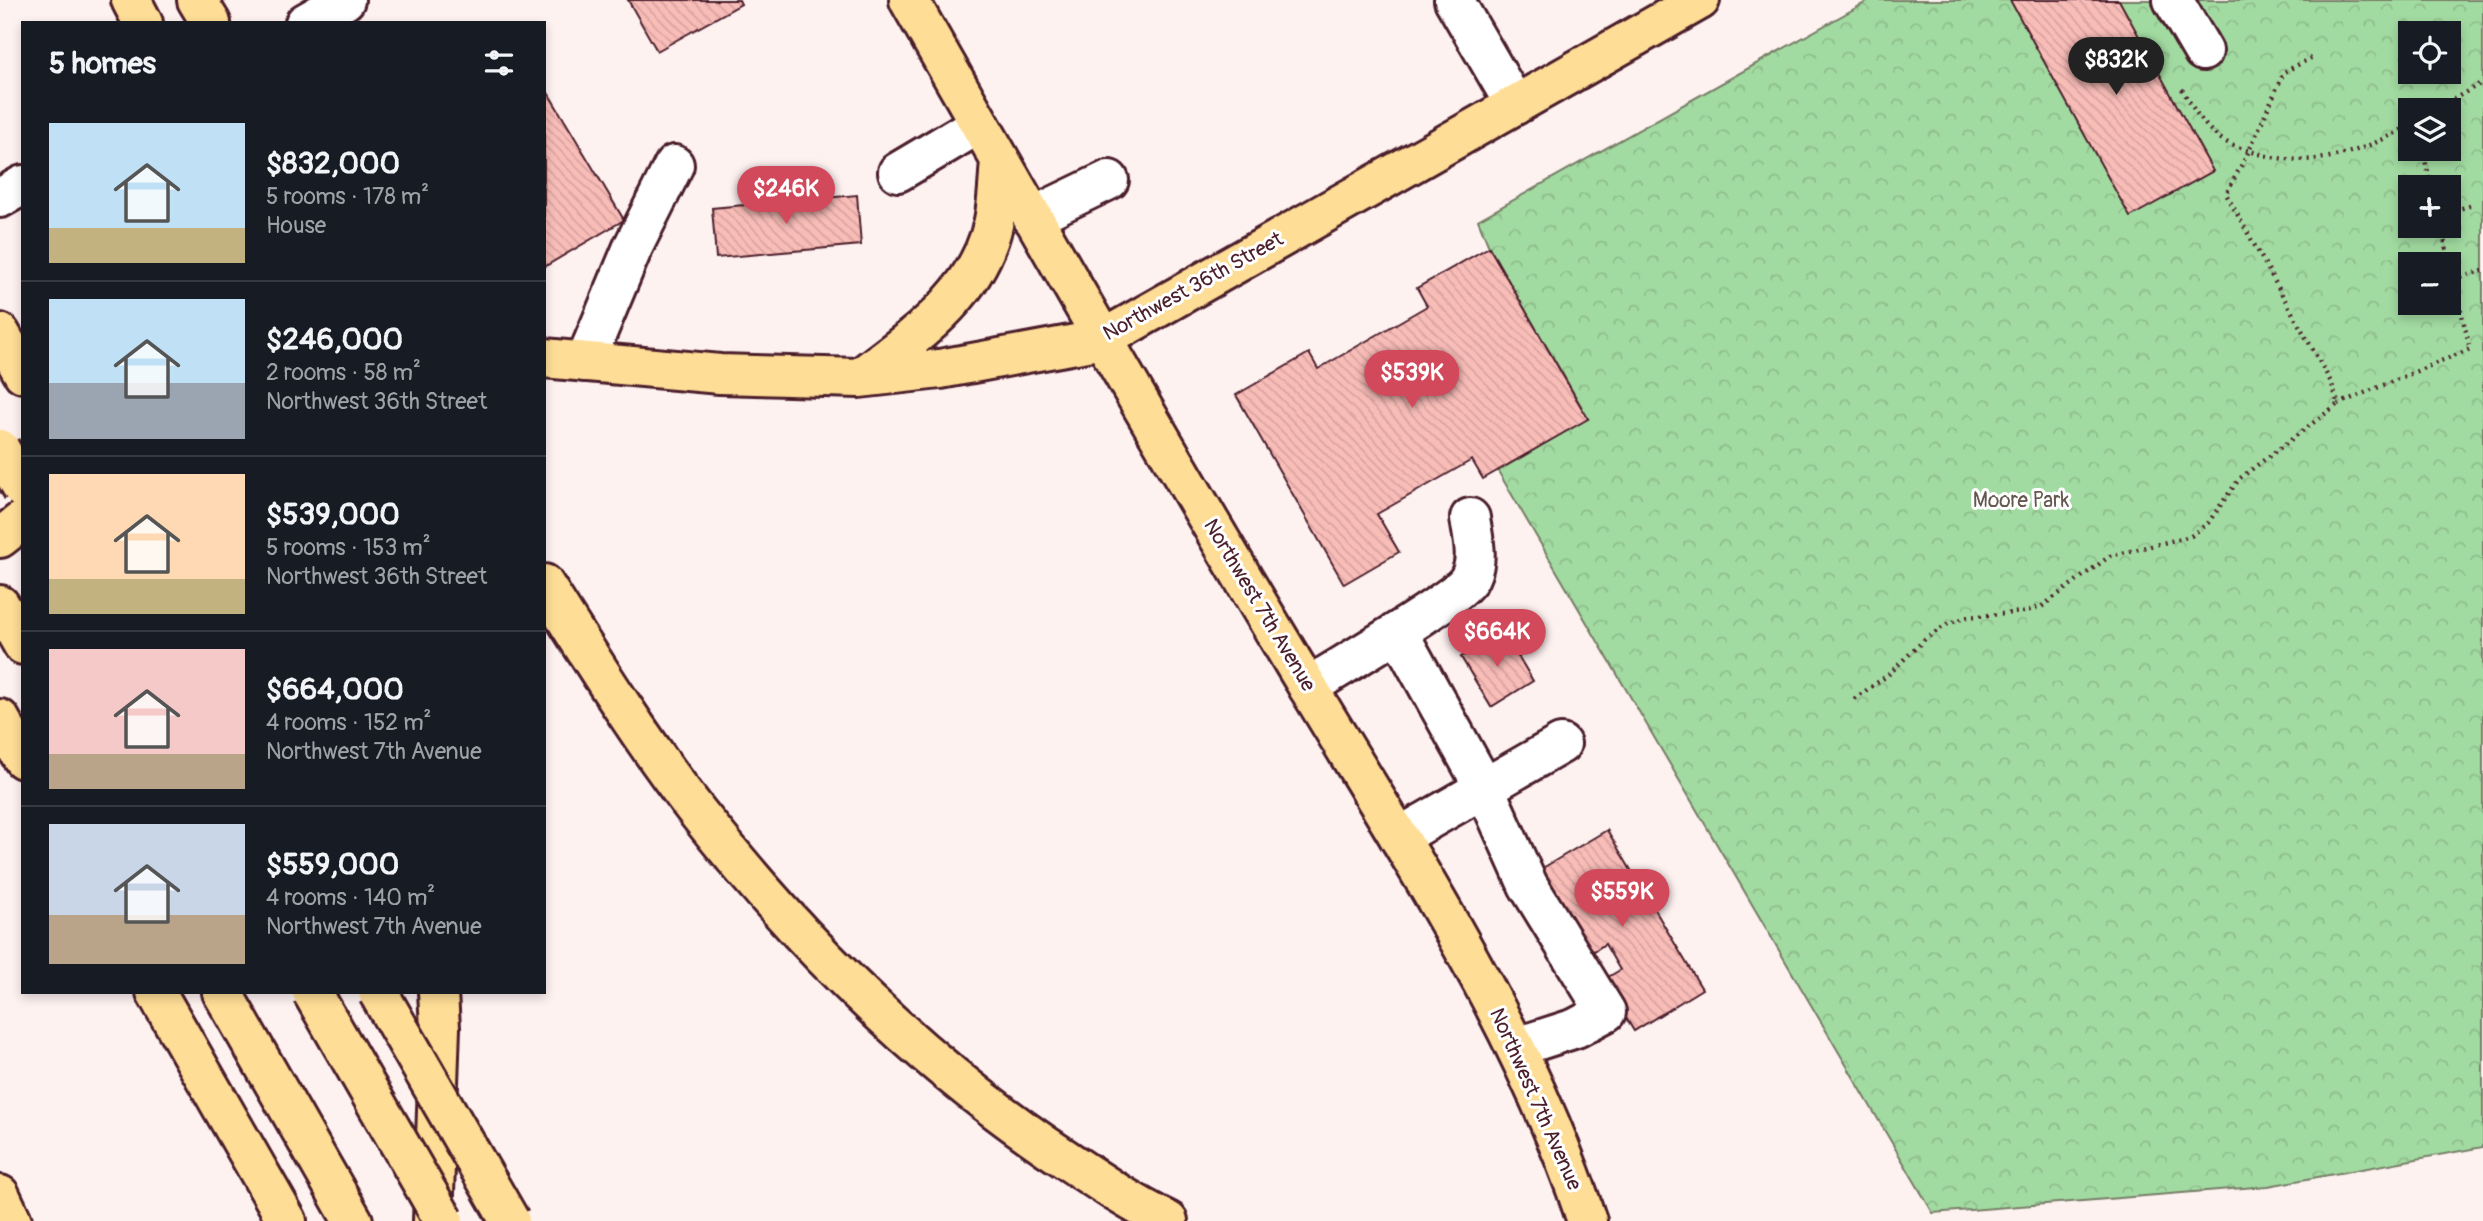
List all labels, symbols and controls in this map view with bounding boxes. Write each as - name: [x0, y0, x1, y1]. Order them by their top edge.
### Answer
- map controls: [2398, 21, 2461, 315]
- button: locate: [2398, 21, 2461, 84]
- pin: $832K: [2067, 38, 2165, 97]
- icon: filters: [480, 44, 518, 82]
- text: 5 homes: [49, 45, 156, 82]
- text: $832K: [2084, 45, 2148, 74]
- button: layers: [2398, 98, 2461, 161]
- text: $832,000: [266, 145, 400, 182]
- icon: home: [105, 151, 189, 235]
- pin: $246K: [737, 166, 835, 226]
- text: $246K: [753, 174, 819, 203]
- button: +: [2398, 175, 2461, 238]
- text: 5 rooms · 178 m²: [266, 182, 429, 211]
- text: House: [266, 211, 326, 240]
- street label: Northwest 36th Street: [1098, 225, 1289, 347]
- button: −: [2398, 252, 2461, 315]
- text: $246,000: [266, 321, 403, 358]
- icon: home: [105, 327, 189, 411]
- pin: $539K: [1363, 350, 1461, 410]
- text: 2 rooms · 58 m²: [266, 358, 421, 387]
- text: $539K: [1380, 358, 1444, 387]
- text: Northwest 36th Street: [266, 387, 487, 416]
- park label: Moore Park: [1973, 487, 2069, 514]
- text: $539,000: [266, 496, 400, 533]
- icon: home: [105, 502, 189, 586]
- street label: Northwest 7th Avenue: [1197, 514, 1322, 697]
- text: 5 rooms · 153 m²: [266, 533, 431, 562]
- text: Northwest 36th Street: [266, 562, 487, 591]
- pin: $664K: [1448, 610, 1546, 669]
- text: $664K: [1464, 617, 1530, 646]
- text: $664,000: [266, 671, 404, 708]
- icon: home: [105, 677, 189, 761]
- text: 4 rooms · 152 m²: [266, 708, 432, 737]
- text: Northwest 7th Avenue: [266, 737, 482, 766]
- text: $559,000: [266, 846, 399, 883]
- icon: home: [105, 852, 189, 936]
- pin: $559K: [1573, 870, 1671, 929]
- text: $559K: [1590, 877, 1654, 906]
- text: 4 rooms · 140 m²: [266, 883, 435, 912]
- text: Northwest 7th Avenue: [266, 912, 482, 941]
- street label: Northwest 7th Avenue: [1483, 1004, 1588, 1195]

